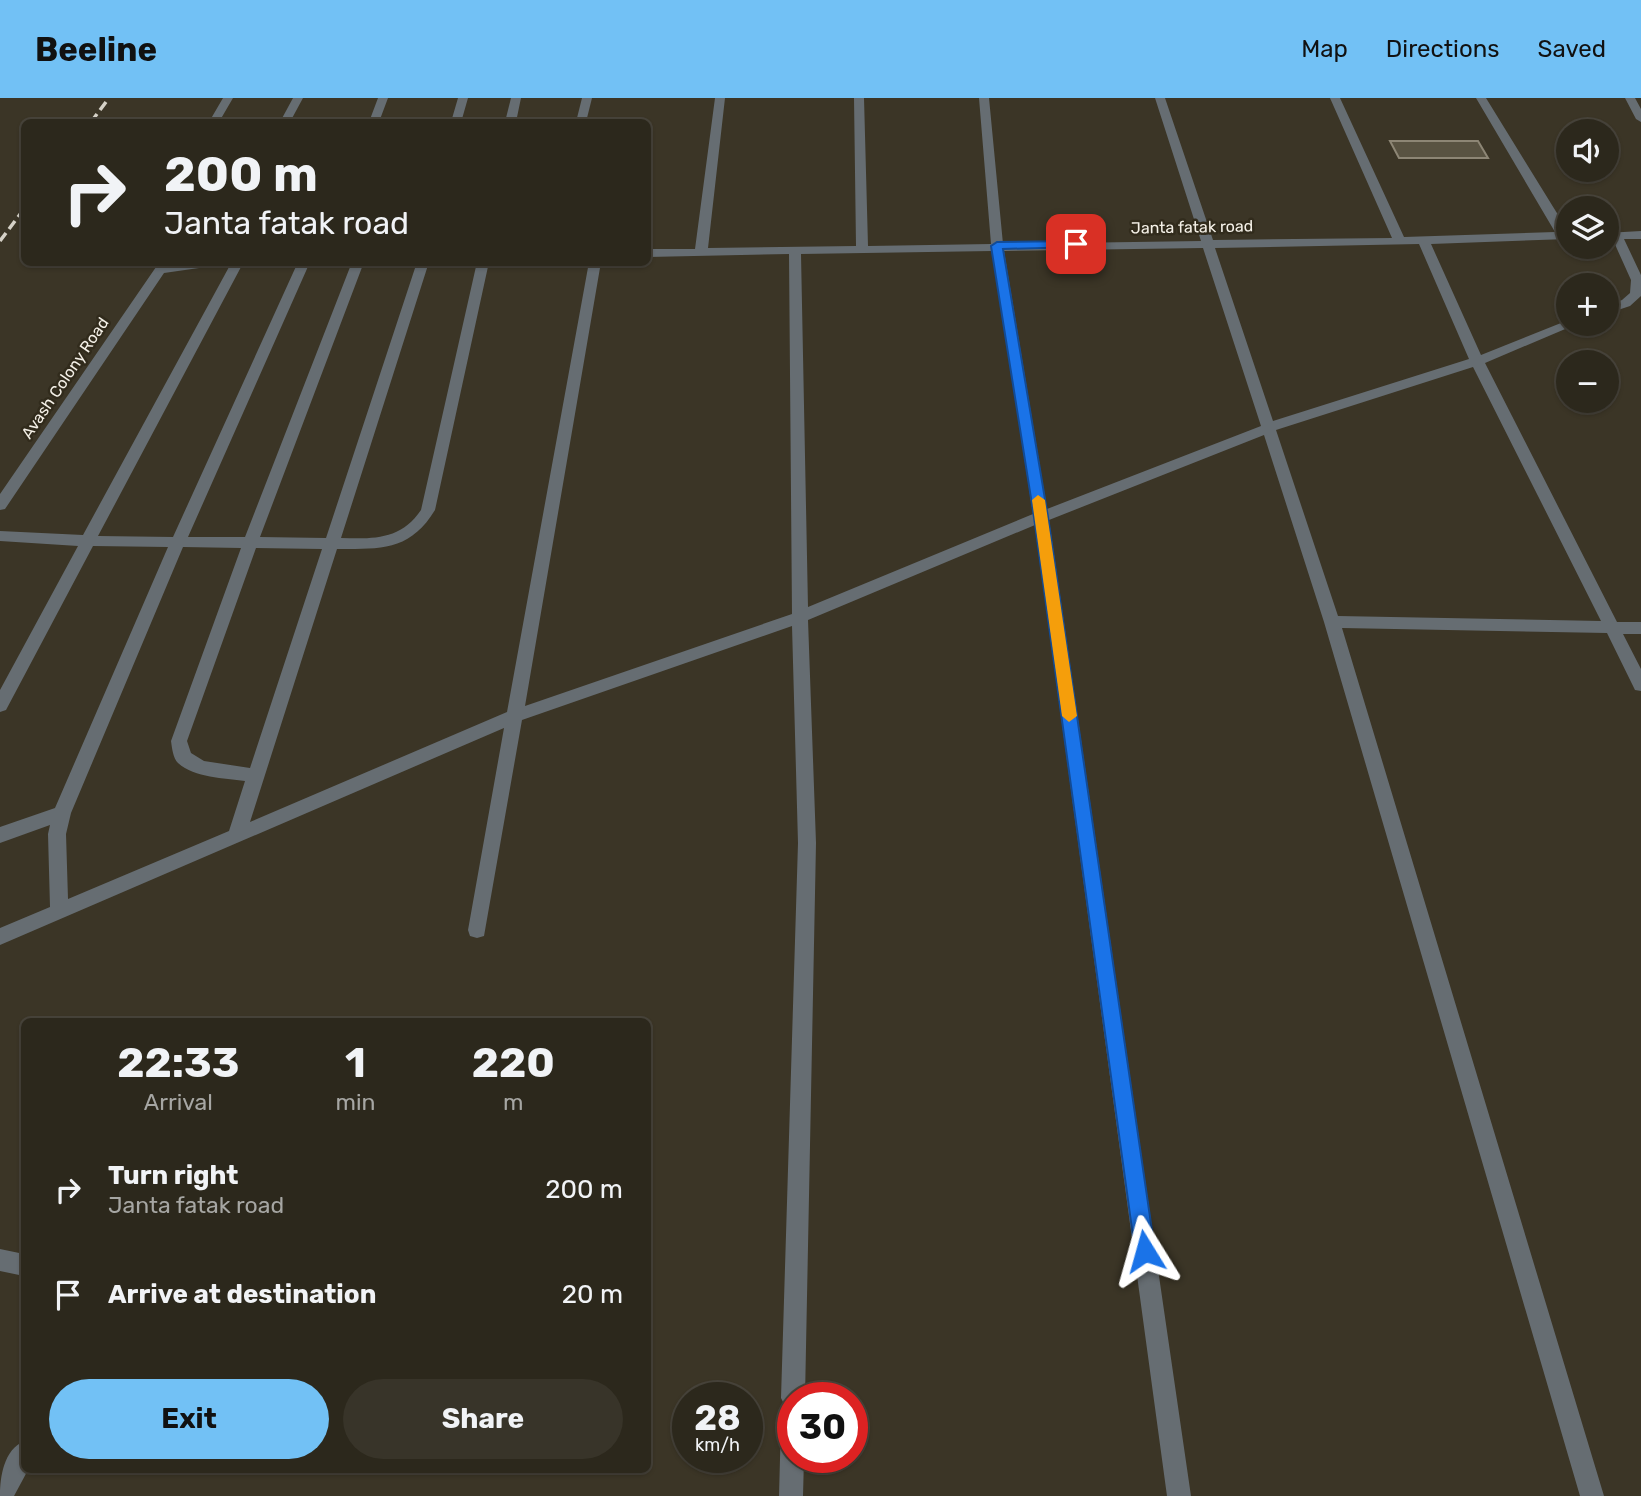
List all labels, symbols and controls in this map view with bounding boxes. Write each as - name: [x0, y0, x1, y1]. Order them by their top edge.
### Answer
- text: Beeline: [35, 30, 157, 69]
- text: Map: [1301, 35, 1348, 63]
- text: Directions: [1386, 35, 1499, 63]
- text: Saved: [1537, 35, 1606, 63]
- map controls: [1556, 119, 1619, 413]
- button: sound: [1556, 119, 1619, 182]
- text: 200 m: [164, 145, 318, 203]
- icon: right: [49, 147, 140, 238]
- button: layers: [1556, 196, 1619, 259]
- text: Janta fatak road: [164, 204, 409, 242]
- pin: [1046, 214, 1106, 274]
- street label: Janta fatak road: [1131, 216, 1253, 238]
- icon: arrive: [1057, 225, 1095, 263]
- button: +: [1556, 273, 1619, 336]
- street label: Avash Colony Road: [17, 314, 113, 442]
- button: −: [1556, 350, 1619, 413]
- text: 22:33: [117, 1038, 239, 1088]
- text: 1: [345, 1038, 366, 1088]
- text: 220: [472, 1038, 555, 1088]
- text: Arrival: [144, 1088, 213, 1116]
- text: min: [336, 1088, 376, 1116]
- text: m: [503, 1088, 523, 1116]
- text: Turn right: [108, 1160, 238, 1191]
- icon: right: [49, 1171, 87, 1209]
- text: 200 m: [545, 1174, 623, 1205]
- text: Janta fatak road: [108, 1191, 284, 1219]
- position arrow: [1108, 1214, 1182, 1288]
- icon: arrive: [49, 1276, 87, 1314]
- text: Arrive at destination: [108, 1279, 376, 1310]
- text: 20 m: [562, 1279, 623, 1310]
- button: Exit: [49, 1379, 329, 1459]
- button: Share: [343, 1379, 623, 1459]
- speed limit sign: 30: [777, 1382, 868, 1473]
- text: 28: [694, 1397, 741, 1439]
- text: km/h: [695, 1434, 740, 1456]

